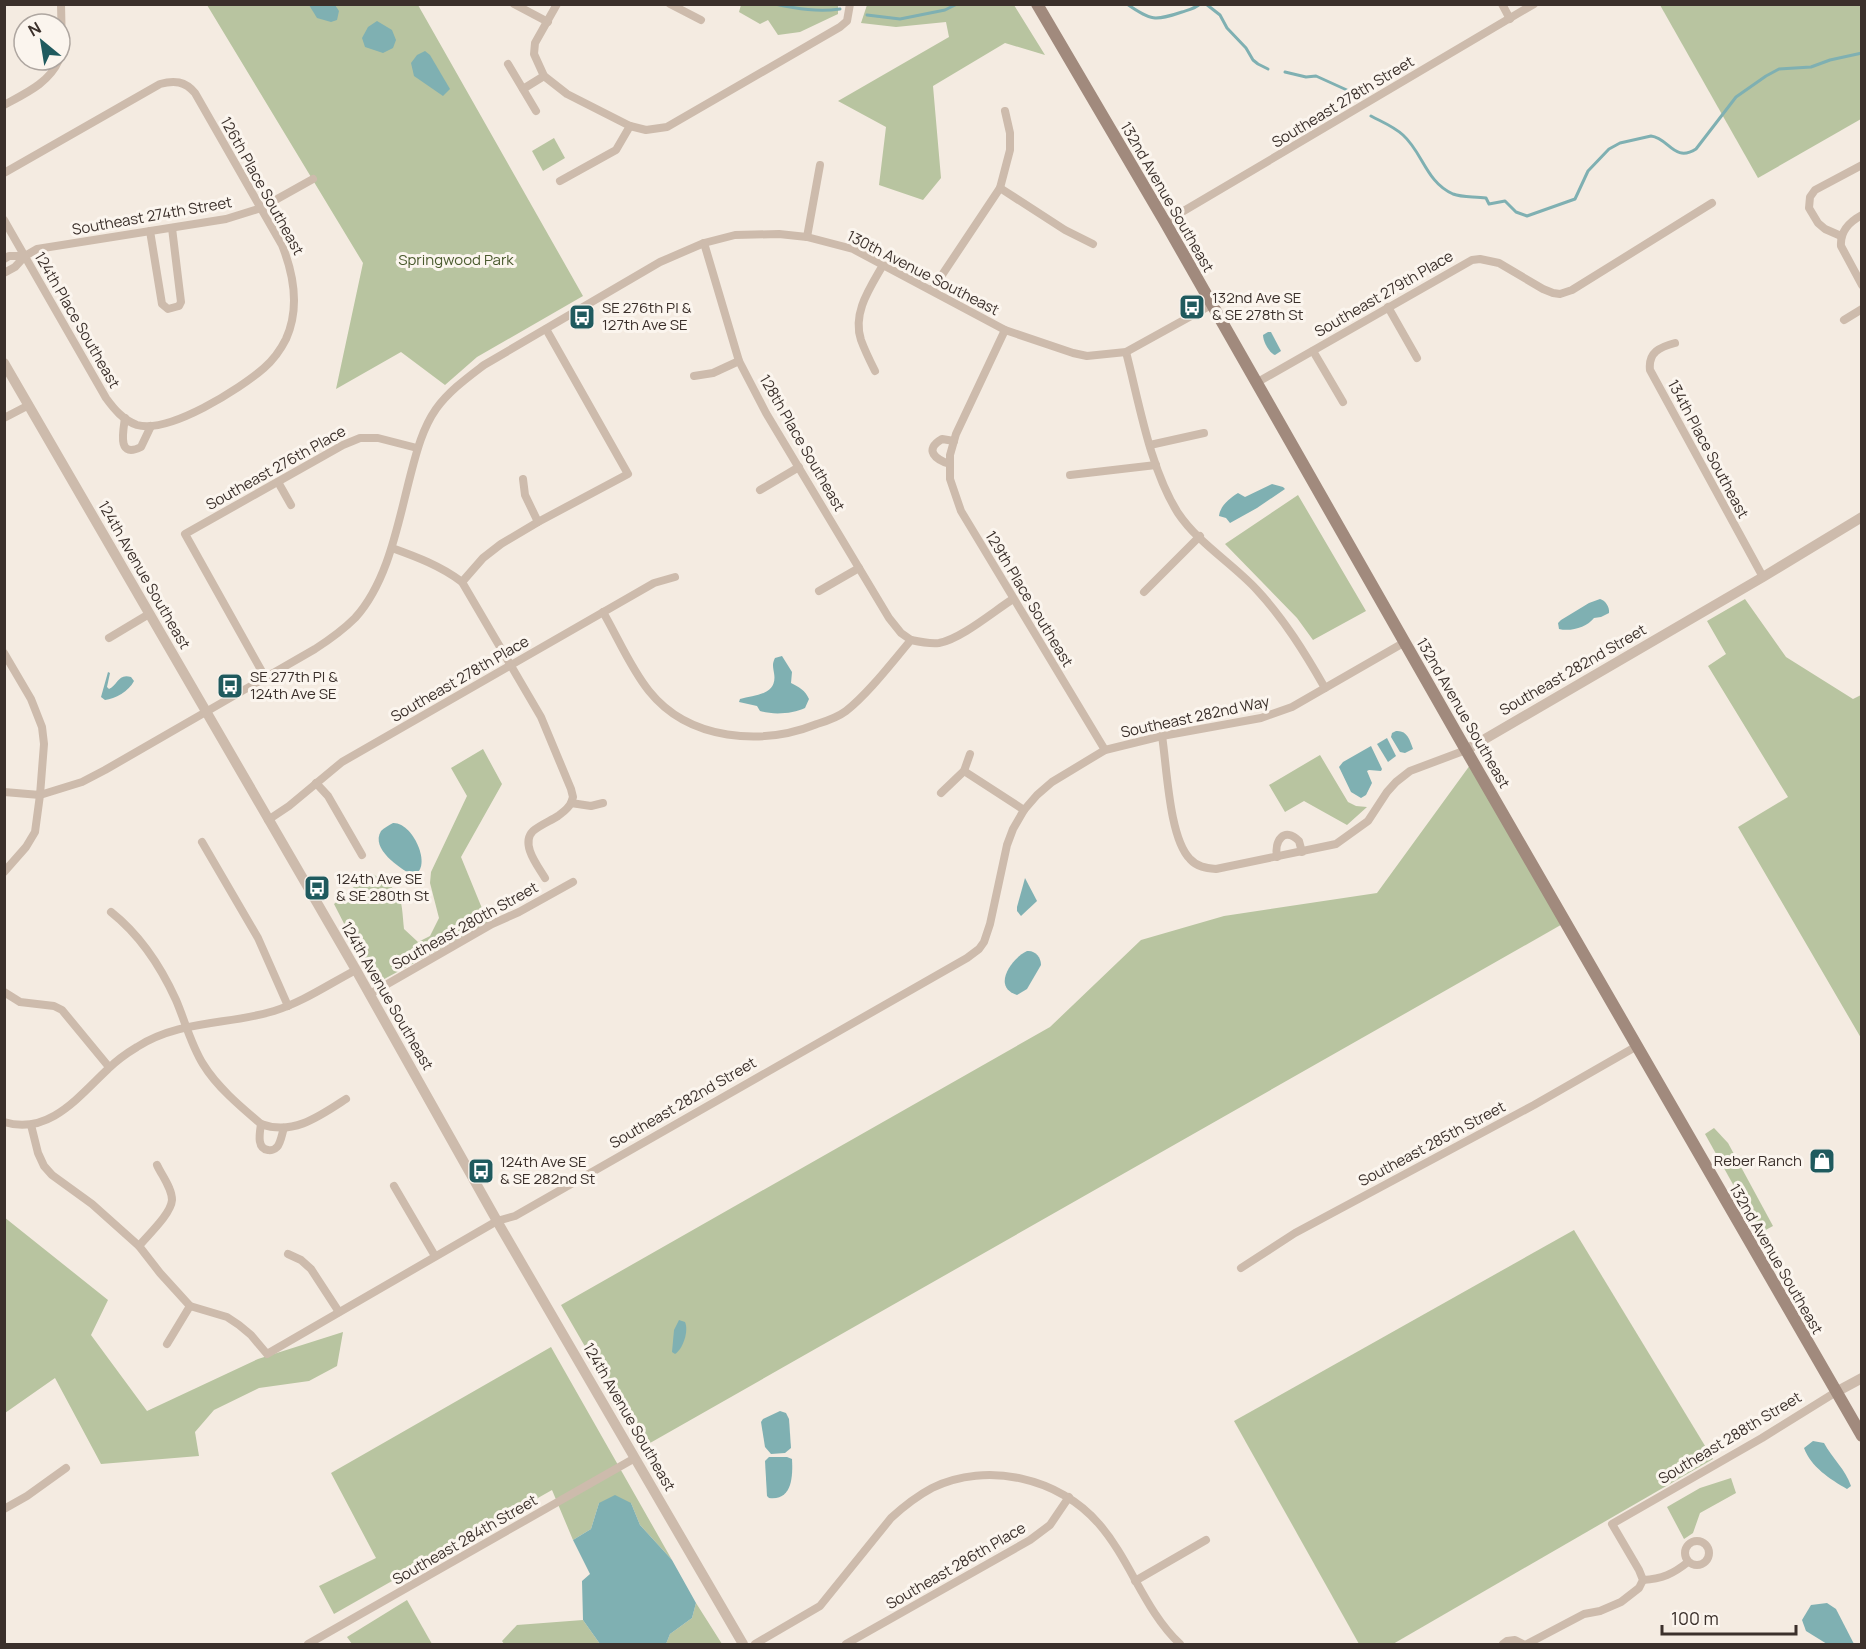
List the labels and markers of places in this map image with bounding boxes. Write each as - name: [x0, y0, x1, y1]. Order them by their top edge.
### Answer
- place label: 132nd Ave SE & SE 278th St: [1212, 287, 1304, 325]
- bus stop icon: 132nd Ave SE & SE 278th St: [1177, 292, 1207, 322]
- place label: SE 276th Pl & 127th Ave SE: [602, 297, 692, 335]
- bus stop icon: SE 276th Pl & 127th Ave SE: [567, 302, 597, 332]
- place label: SE 277th Pl & 124th Ave SE: [250, 666, 338, 704]
- bus stop icon: SE 277th Pl & 124th Ave SE: [215, 671, 245, 701]
- place label: 124th Ave SE & SE 280th St: [336, 868, 429, 906]
- bus stop icon: 124th Ave SE & SE 280th St: [302, 873, 332, 903]
- shop icon: Reber Ranch: [1807, 1146, 1837, 1176]
- place label: Reber Ranch: [1714, 1150, 1802, 1171]
- place label: 124th Ave SE & SE 282nd St: [500, 1151, 595, 1189]
- bus stop icon: 124th Ave SE & SE 282nd St: [466, 1156, 496, 1186]

